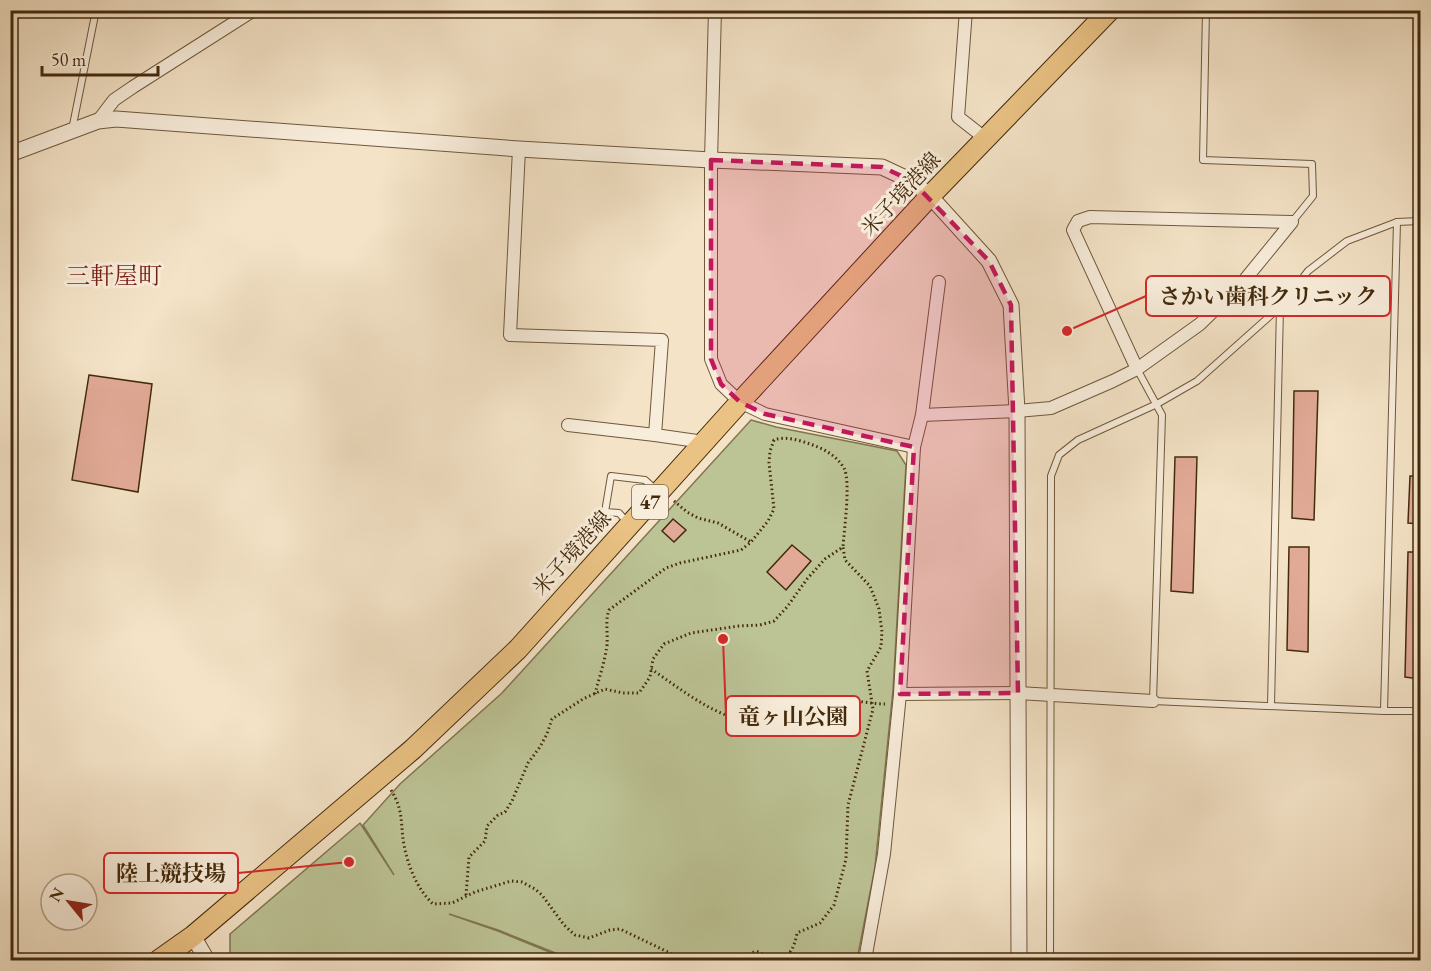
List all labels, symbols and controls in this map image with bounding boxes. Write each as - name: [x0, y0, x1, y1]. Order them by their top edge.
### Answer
- scale bar: [42, 39, 158, 77]
- text: 50 m: [51, 48, 86, 71]
- street label: 米子境港線: [855, 146, 946, 241]
- district label: 三軒屋町: [66, 260, 162, 291]
- callout: さかい歯科クリニック: [1146, 276, 1390, 316]
- text: さかい歯科クリニック: [1159, 282, 1377, 311]
- road number: 47: [632, 485, 668, 519]
- street label: 米子境港線: [526, 505, 617, 601]
- callout: 竜ヶ山公園: [726, 696, 860, 736]
- text: 竜ヶ山公園: [738, 702, 848, 731]
- callout: 陸上競技場: [104, 853, 238, 893]
- text: 陸上競技場: [116, 859, 226, 888]
- north arrow: [39, 872, 99, 932]
- text: N: [44, 884, 69, 906]

